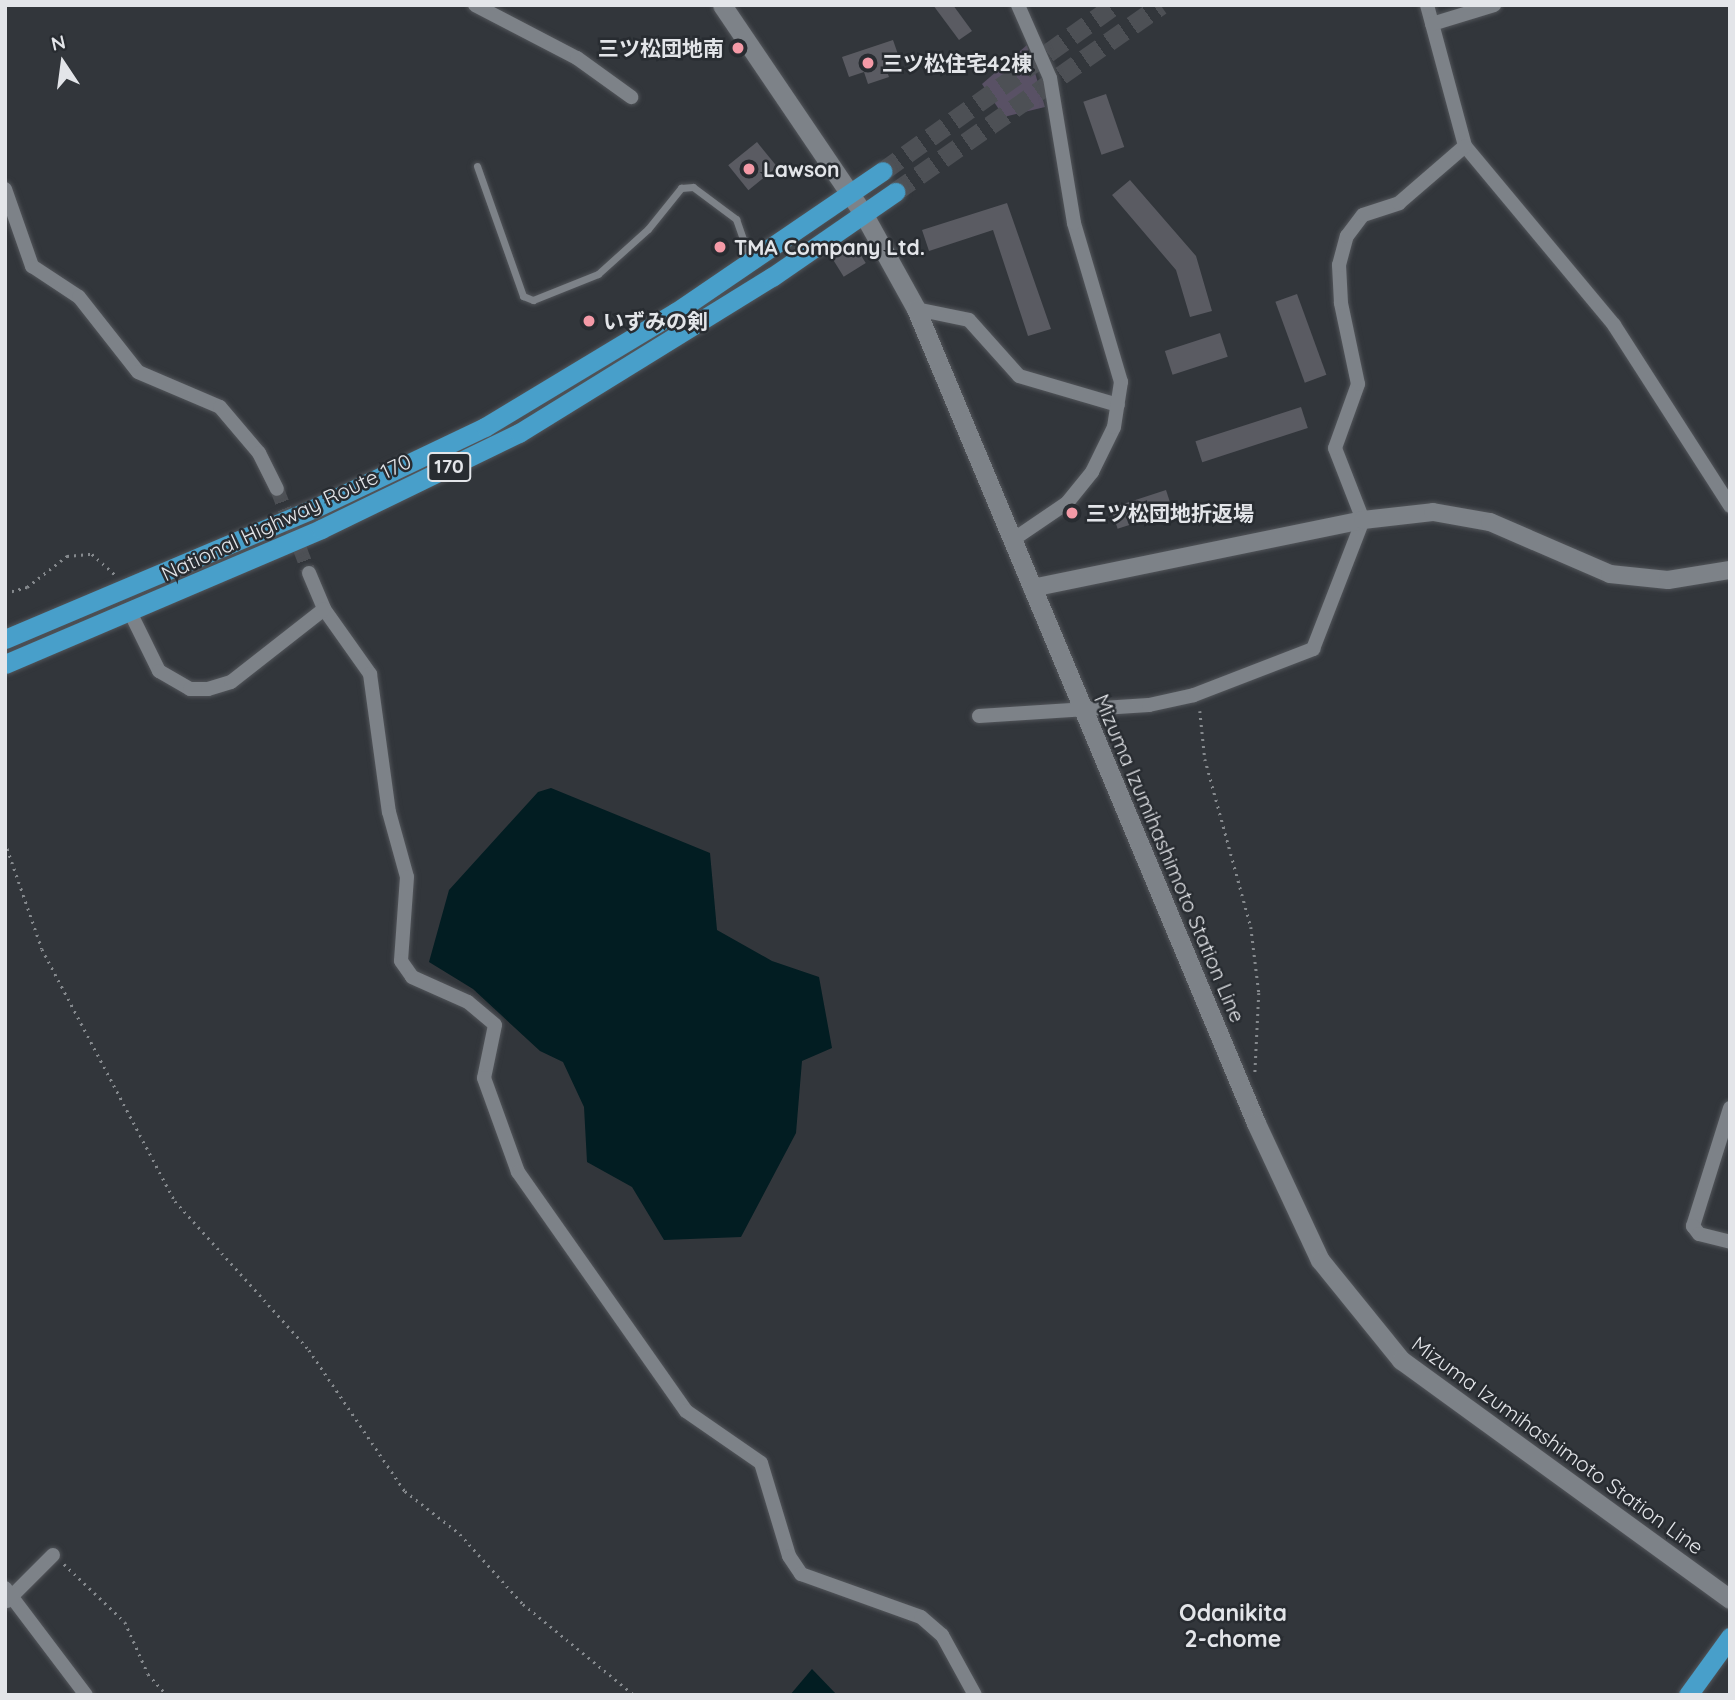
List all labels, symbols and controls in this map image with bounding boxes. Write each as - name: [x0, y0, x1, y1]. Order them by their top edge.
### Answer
- north arrow: [28, 28, 98, 98]
- text: N: [49, 29, 68, 56]
- place label: 三ツ松団地南: [598, 35, 724, 61]
- marker: 三ツ松団地南: [730, 40, 746, 56]
- place label: 三ツ松住宅42棟: [882, 50, 1032, 76]
- marker: 三ツ松住宅42棟: [860, 55, 876, 71]
- place label: Lawson: [763, 156, 840, 182]
- marker: Lawson: [741, 161, 757, 177]
- place label: TMA Company Ltd.: [734, 234, 925, 260]
- marker: TMA Company Ltd.: [712, 239, 728, 255]
- place label: いずみの剣: [603, 308, 708, 334]
- marker: いずみの剣: [581, 313, 597, 329]
- street label: National Highway Route 170: [157, 448, 415, 586]
- road number: 170: [426, 452, 472, 482]
- place label: 三ツ松団地折返場: [1086, 500, 1254, 526]
- marker: 三ツ松団地折返場: [1064, 505, 1080, 521]
- street label: Mizuma Izumihashimoto Station Line: [1089, 690, 1251, 1026]
- street label: Mizuma Izumihashimoto Station Line: [1407, 1331, 1709, 1559]
- district label: Odanikita 2-chome: [1179, 1599, 1287, 1653]

